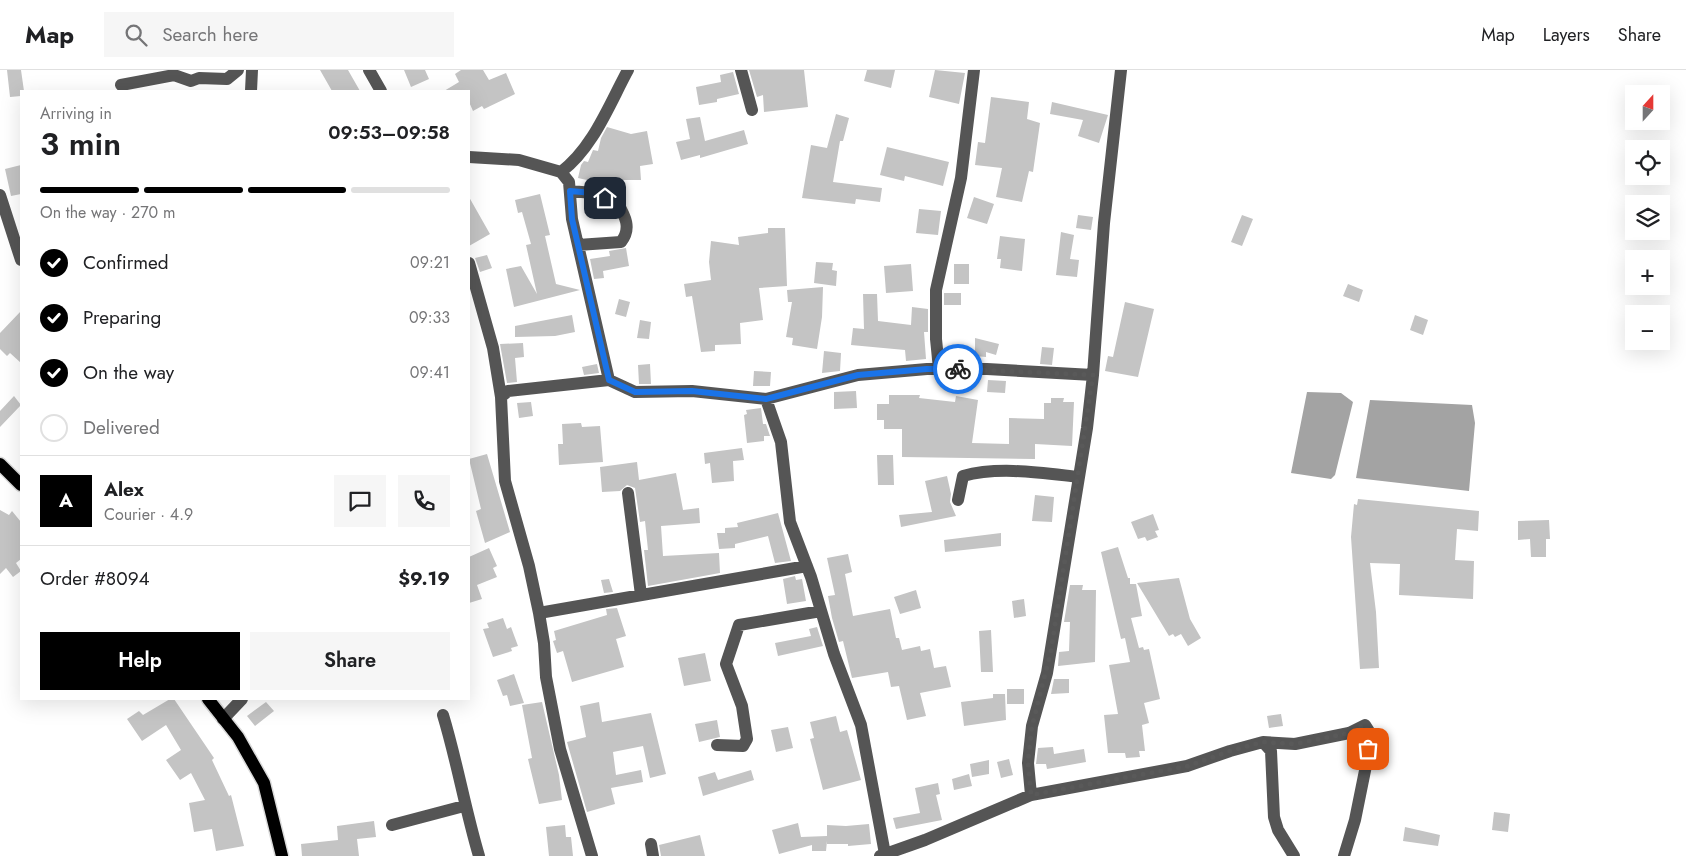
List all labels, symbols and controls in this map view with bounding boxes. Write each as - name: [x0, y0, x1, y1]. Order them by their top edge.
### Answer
- search box: [104, 12, 454, 57]
- text: Map: [25, 17, 74, 52]
- icon: search: [122, 21, 150, 49]
- text: Search here: [162, 21, 258, 48]
- text: Map: [1481, 22, 1515, 48]
- text: Layers: [1543, 22, 1590, 48]
- text: Share: [1618, 22, 1661, 48]
- north arrow: [1625, 85, 1670, 130]
- map controls: [1625, 85, 1670, 350]
- text: Arriving in: [40, 102, 112, 125]
- text: 09:53–09:58: [328, 119, 450, 146]
- text: 3 min: [40, 121, 121, 167]
- button: locate: [1625, 140, 1670, 185]
- pin: [584, 177, 626, 219]
- icon: home: [591, 184, 619, 212]
- button: layers: [1625, 195, 1670, 240]
- text: On the way · 270 m: [40, 201, 175, 224]
- icon: check: [40, 249, 68, 277]
- text: Confirmed: [83, 249, 169, 276]
- button: +: [1625, 250, 1670, 295]
- text: 09:21: [410, 251, 450, 274]
- icon: check: [40, 304, 68, 332]
- text: Preparing: [83, 304, 161, 331]
- button: −: [1625, 305, 1670, 350]
- text: 09:33: [409, 306, 450, 329]
- courier: [933, 344, 983, 394]
- icon: bike: [944, 355, 972, 383]
- icon: check: [40, 359, 68, 387]
- text: On the way: [83, 359, 174, 386]
- text: 09:41: [410, 361, 450, 384]
- text: Delivered: [83, 414, 160, 441]
- button: chat: [334, 475, 386, 527]
- button: phone: [398, 475, 450, 527]
- text: Alex: [104, 476, 144, 503]
- text: A: [59, 487, 73, 514]
- text: Courier · 4.9: [104, 503, 193, 526]
- text: Order #8094: [40, 565, 150, 592]
- text: $9.19: [398, 565, 450, 592]
- button: Help: [40, 632, 240, 690]
- button: Share: [250, 632, 450, 690]
- pin: [1347, 728, 1389, 770]
- icon: bag: [1354, 735, 1382, 763]

